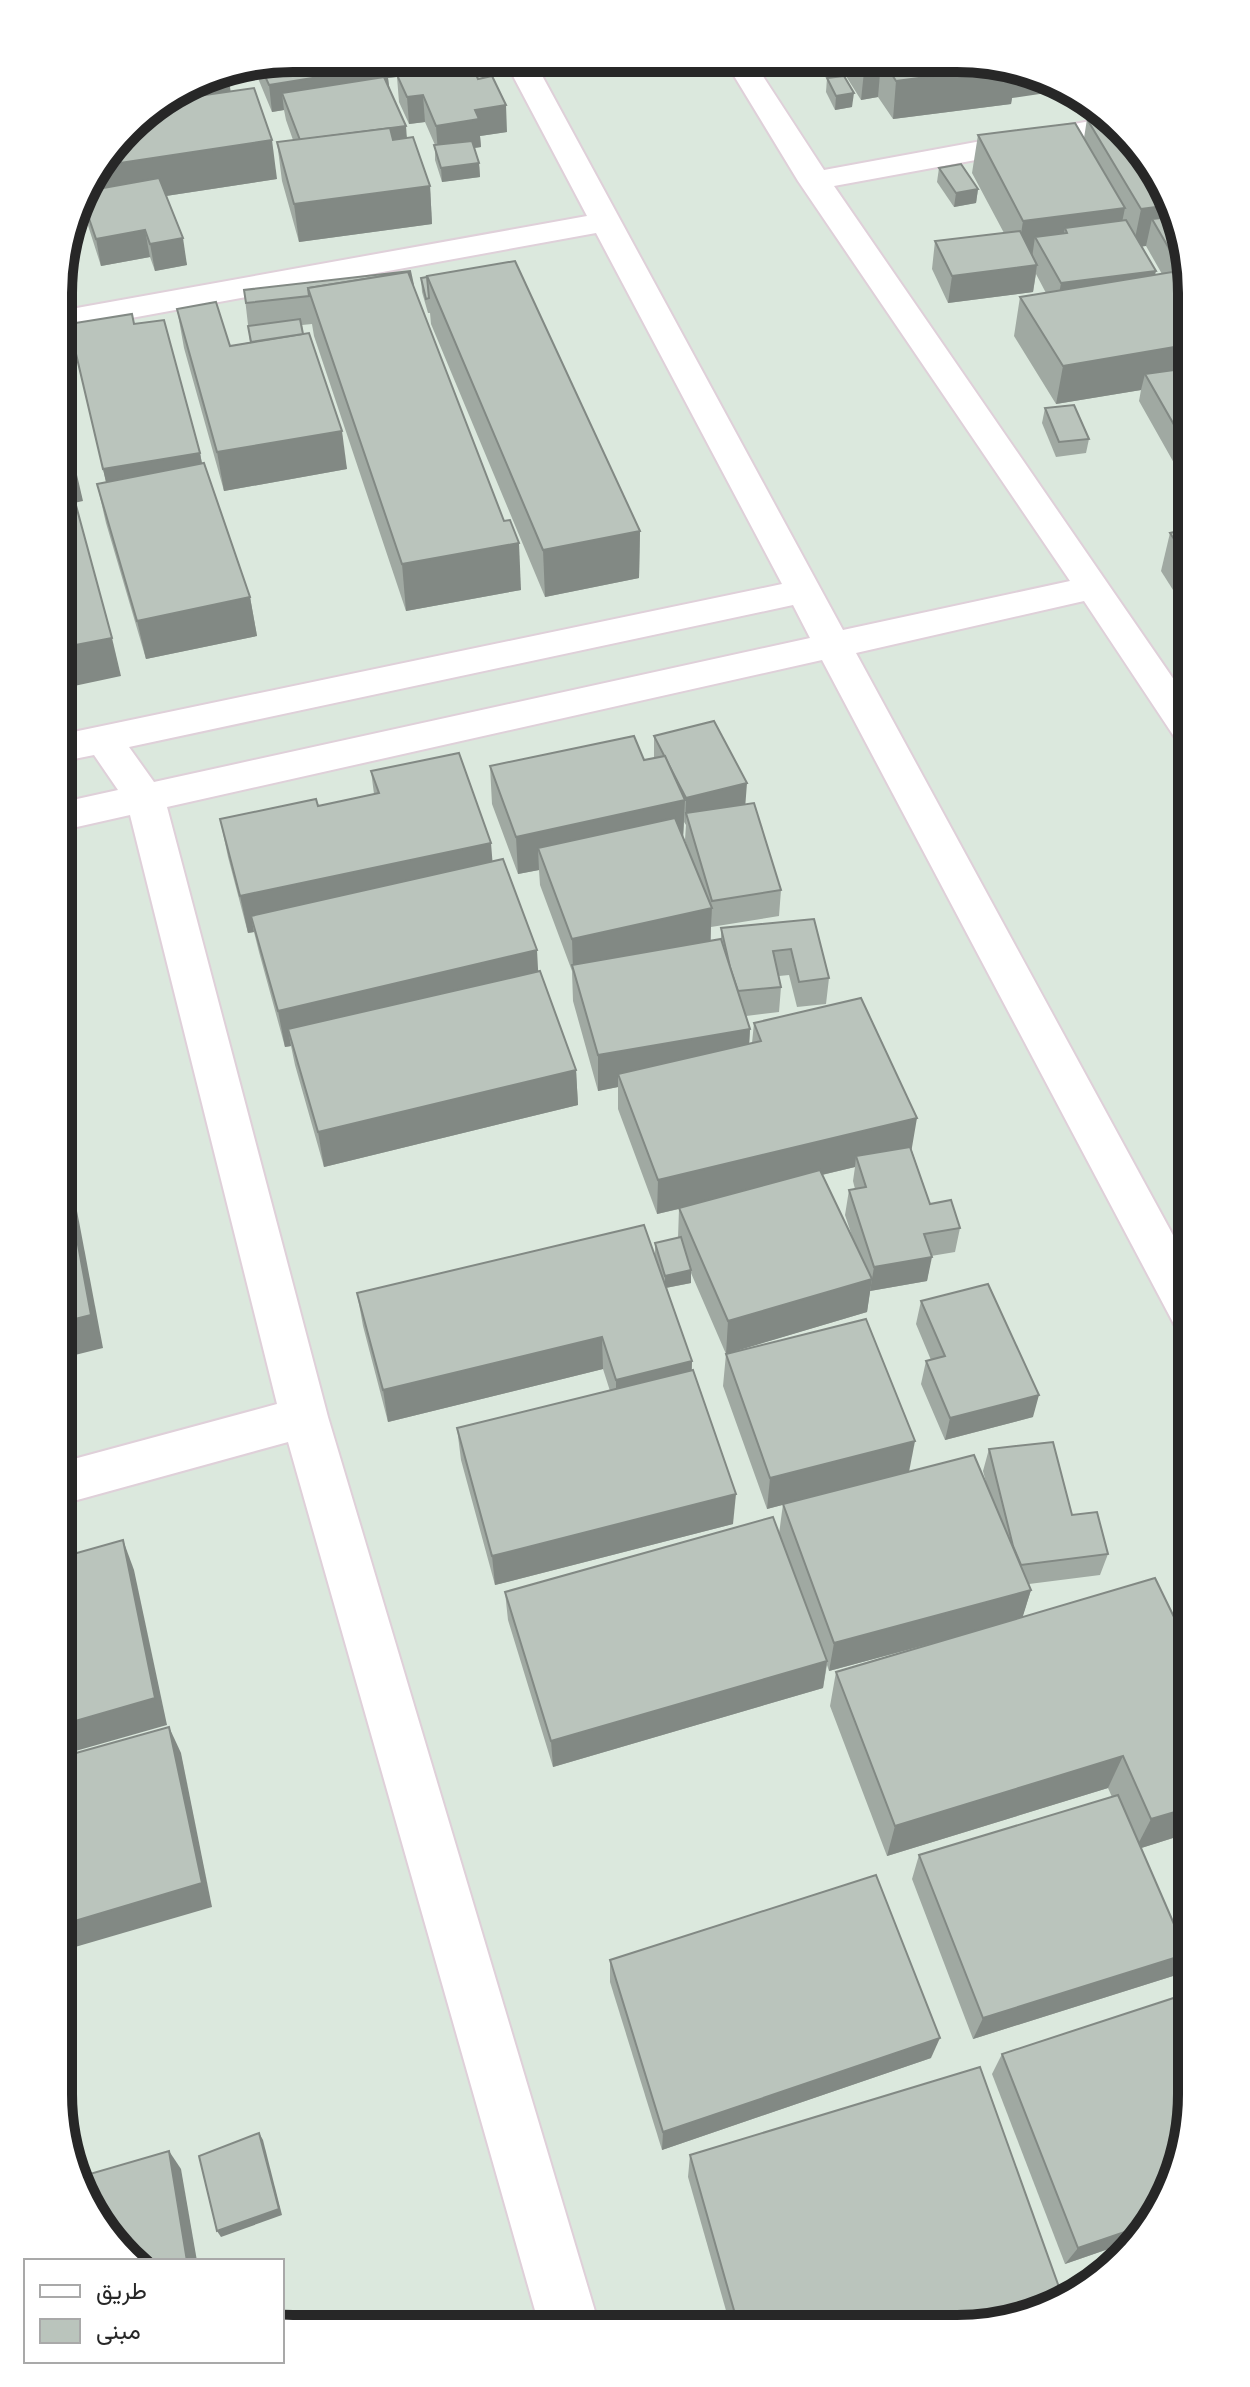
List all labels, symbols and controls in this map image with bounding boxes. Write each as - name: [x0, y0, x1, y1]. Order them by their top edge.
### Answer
- legend: [24, 2259, 284, 2363]
- text: طريق: [96, 2277, 147, 2306]
- text: مبنى: [96, 2317, 141, 2345]

